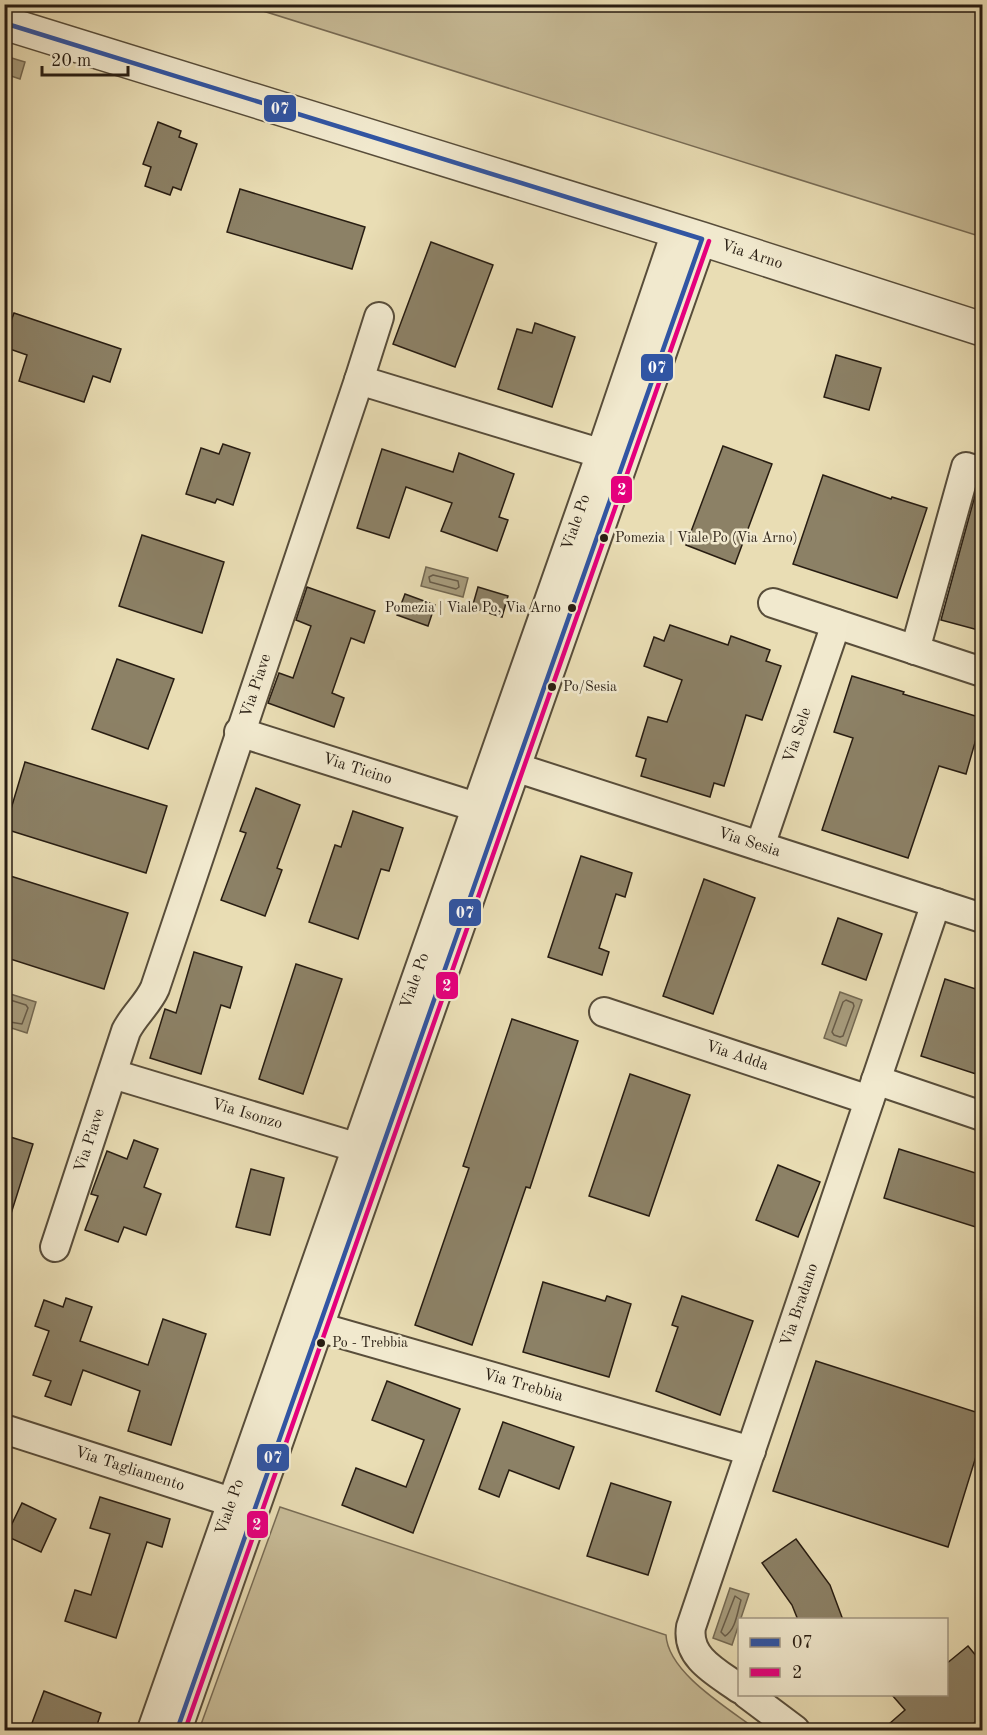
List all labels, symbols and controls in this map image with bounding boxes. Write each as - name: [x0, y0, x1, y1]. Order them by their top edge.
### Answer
- scale bar: [42, 39, 128, 77]
- text: 20 m: [51, 52, 91, 70]
- line badge: 07: [263, 94, 297, 123]
- text: 07: [271, 102, 289, 118]
- street label: Via Arno: [719, 238, 785, 272]
- line badge: 07: [640, 353, 674, 382]
- text: 07: [648, 361, 666, 377]
- line badge: 2: [610, 475, 633, 504]
- text: 2: [617, 483, 627, 499]
- street label: Viale Po: [559, 492, 594, 553]
- place label: Pomezia | Viale Po (Via Arno): [615, 531, 798, 545]
- marker: Pomezia | Viale Po (Via Arno): [598, 532, 610, 544]
- place label: Pomezia | Viale Po, Via Arno: [385, 601, 561, 615]
- marker: Pomezia | Viale Po, Via Arno: [566, 602, 578, 614]
- street label: Via Piave: [238, 652, 274, 720]
- place label: Po/Sesia: [563, 680, 617, 694]
- marker: Po/Sesia: [546, 681, 558, 693]
- street label: Via Sele: [781, 706, 815, 765]
- street label: Via Ticino: [320, 751, 394, 788]
- street label: Via Sesia: [716, 825, 783, 860]
- line badge: 07: [448, 898, 482, 927]
- text: 07: [456, 906, 474, 922]
- street label: Viale Po: [398, 951, 433, 1011]
- line badge: 2: [435, 971, 459, 1000]
- text: 2: [442, 979, 452, 995]
- street label: Via Adda: [703, 1038, 770, 1074]
- street label: Via Isonzo: [210, 1096, 284, 1133]
- street label: Via Piave: [72, 1107, 108, 1174]
- street label: Via Bradano: [778, 1261, 821, 1349]
- place label: Po - Trebbia: [332, 1336, 408, 1350]
- marker: Po - Trebbia: [315, 1337, 327, 1349]
- street label: Via Trebbia: [481, 1367, 565, 1405]
- line badge: 07: [256, 1443, 290, 1472]
- street label: Via Tagliamento: [73, 1444, 187, 1494]
- text: 07: [264, 1451, 282, 1467]
- street label: Viale Po: [213, 1477, 247, 1537]
- line badge: 2: [246, 1510, 269, 1539]
- text: 2: [252, 1518, 262, 1534]
- legend: [738, 1618, 948, 1696]
- text: 07: [792, 1634, 813, 1652]
- text: 2: [792, 1664, 802, 1682]

